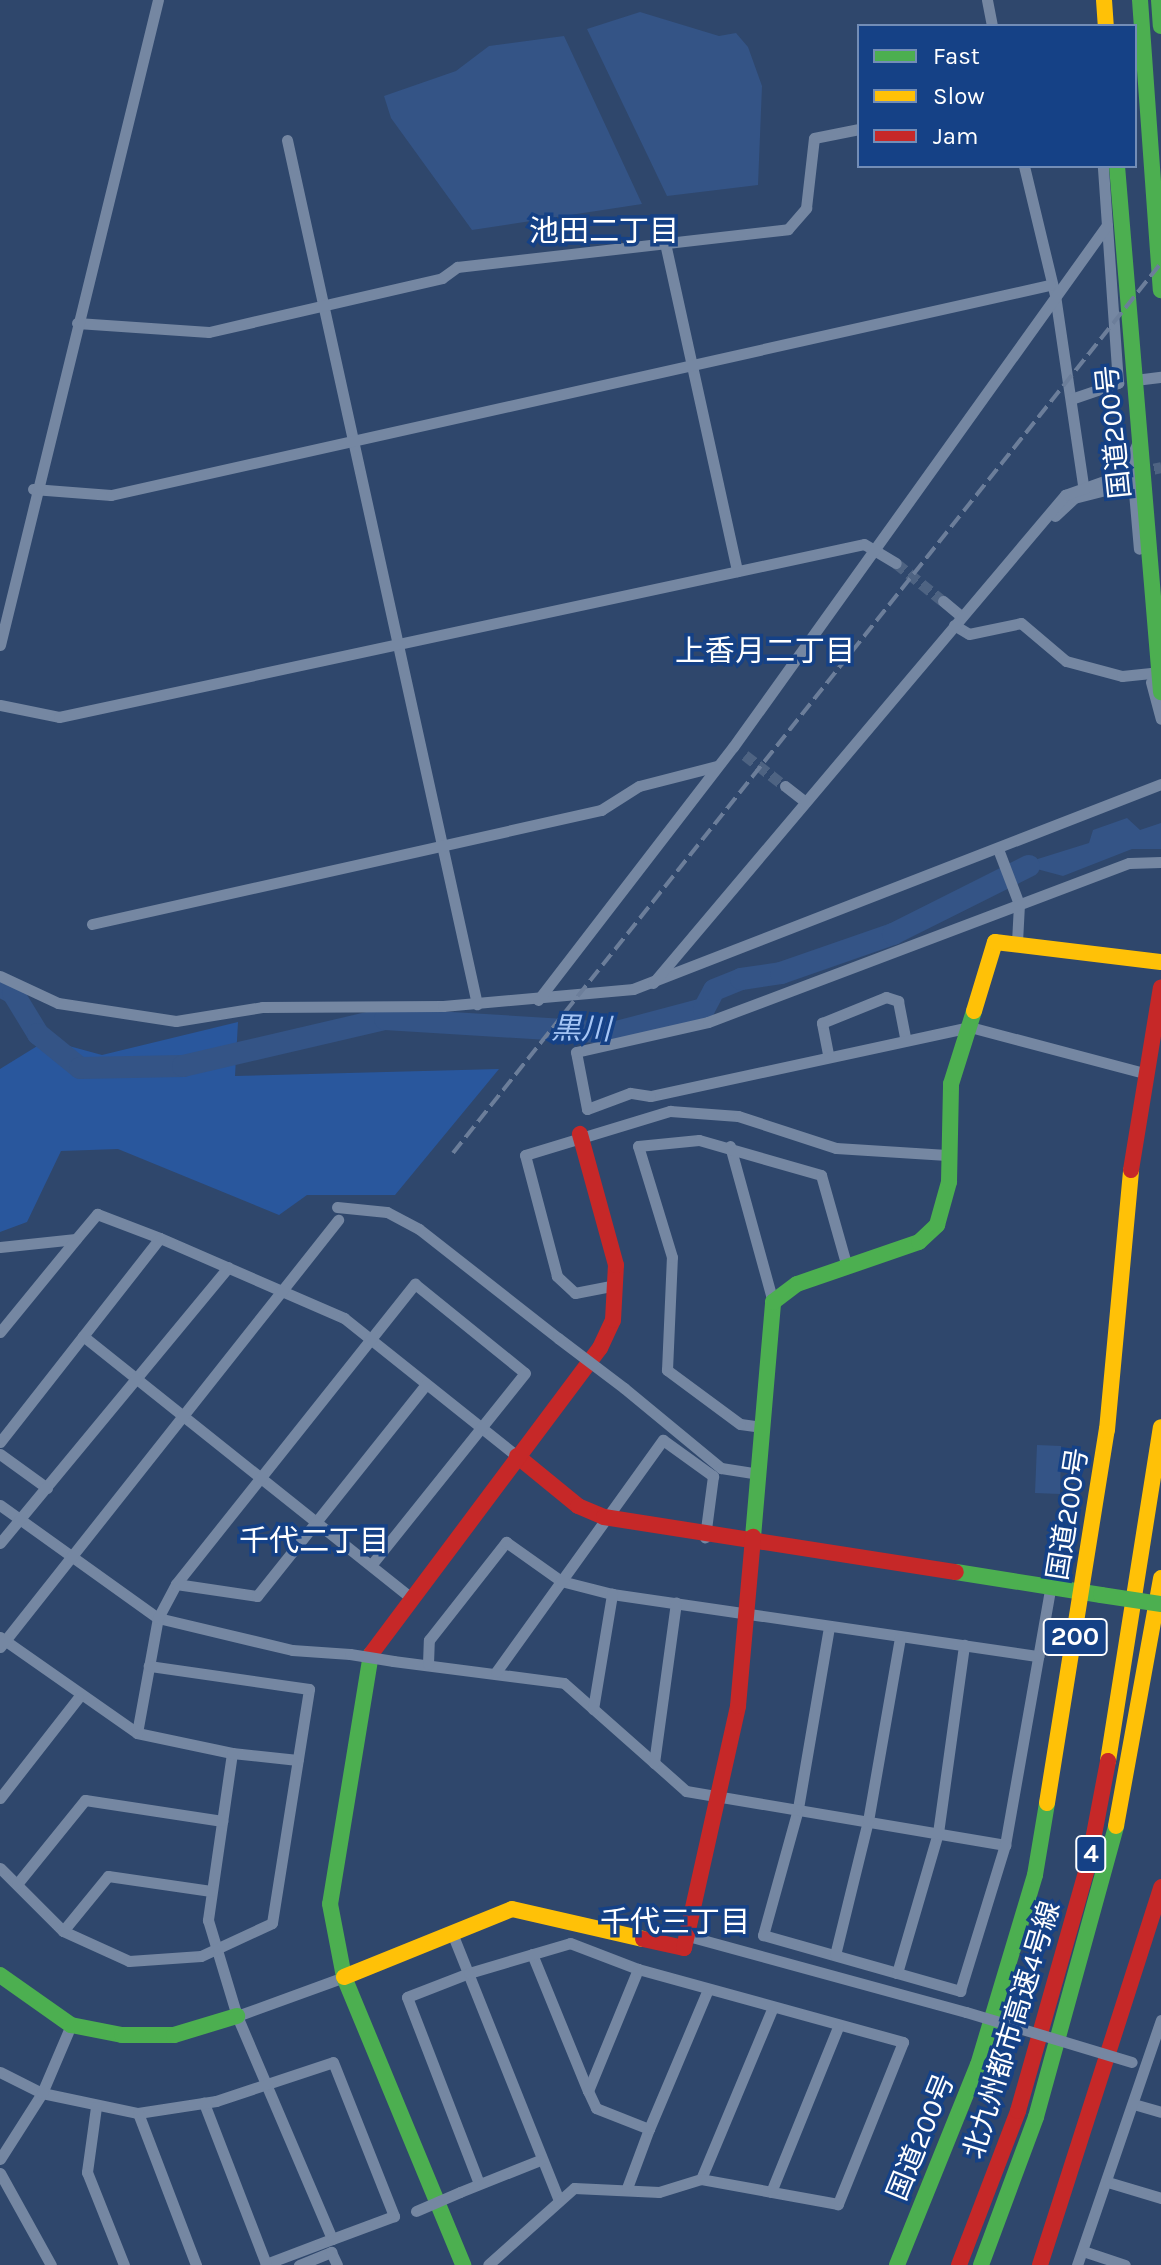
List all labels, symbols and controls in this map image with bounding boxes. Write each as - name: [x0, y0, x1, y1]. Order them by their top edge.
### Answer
- legend: [857, 24, 1137, 168]
- text: Fast: [933, 42, 980, 70]
- text: Slow: [933, 82, 985, 110]
- text: Jam: [933, 122, 978, 150]
- district label: 池田二丁目: [529, 213, 679, 249]
- street label: 国道200号: [1090, 364, 1138, 500]
- district label: 上香月二丁目: [675, 633, 855, 669]
- water label: 黒川: [551, 1010, 611, 1048]
- street label: 国道200号: [1041, 1445, 1095, 1583]
- district label: 千代二丁目: [239, 1523, 389, 1559]
- road number: 200: [1041, 1615, 1109, 1659]
- road number: 4: [1075, 1832, 1107, 1876]
- street label: 北九州都市高速4号線: [957, 1897, 1067, 2163]
- district label: 千代三丁目: [600, 1904, 750, 1940]
- street label: 国道200号: [880, 2069, 962, 2205]

